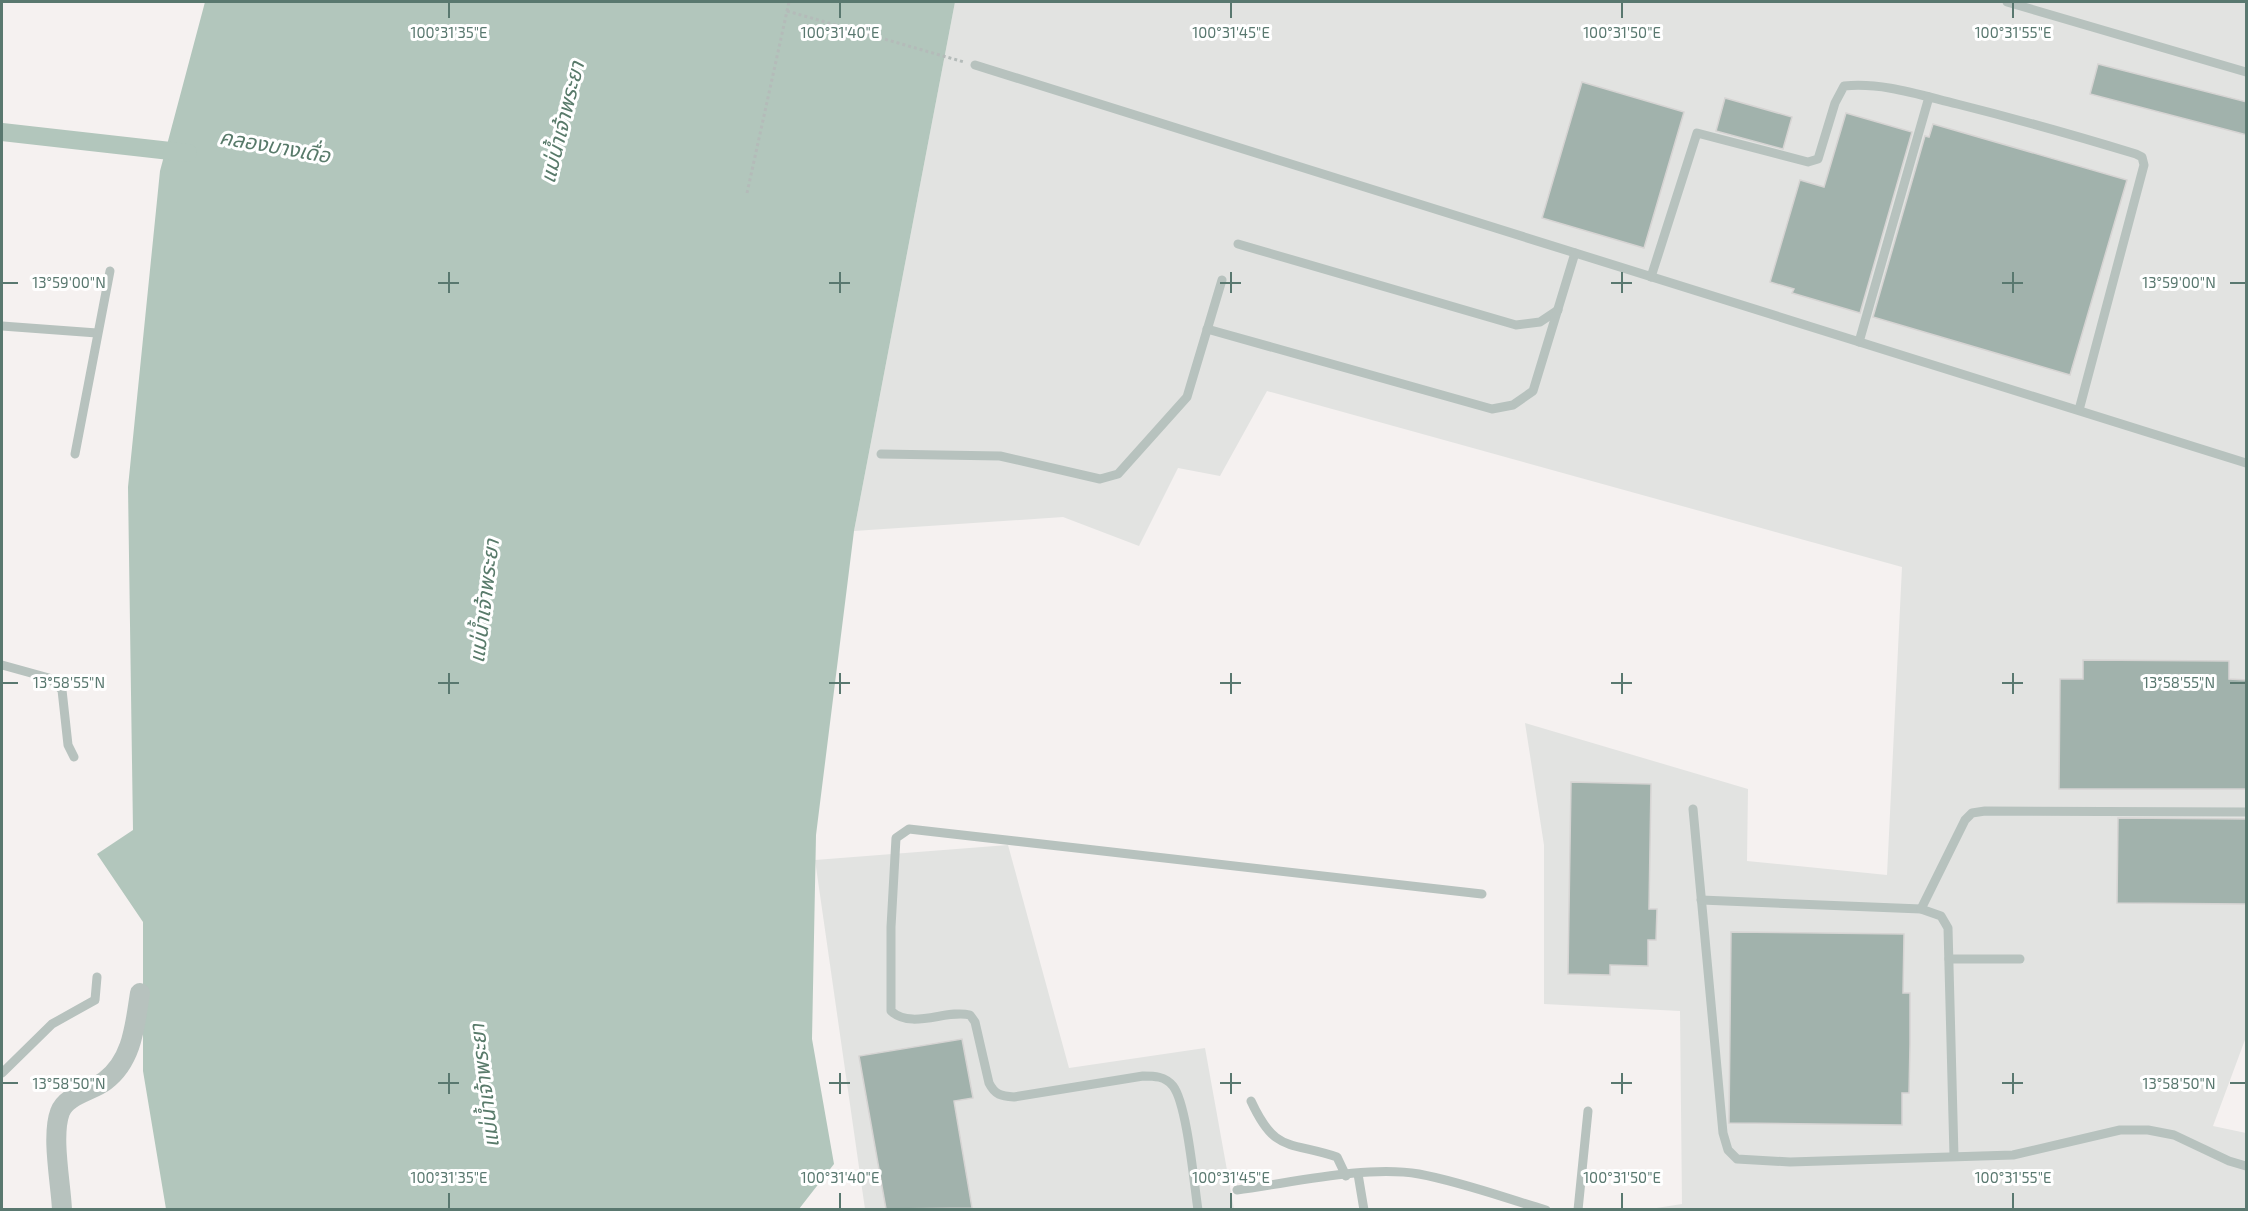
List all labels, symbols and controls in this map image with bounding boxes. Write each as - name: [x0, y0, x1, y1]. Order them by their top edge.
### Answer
- text: 100°31'35"E: [410, 23, 488, 41]
- text: 100°31'40"E: [801, 23, 879, 41]
- text: 100°31'45"E: [1192, 23, 1270, 41]
- text: 100°31'50"E: [1583, 23, 1661, 41]
- text: 100°31'55"E: [1975, 23, 2051, 41]
- water label: แม่น้ำเจ้าพระยา: [533, 57, 589, 185]
- water label: คลองบางเดื่อ: [218, 122, 333, 167]
- text: 13°59'00"N: [32, 273, 106, 291]
- text: 13°59'00"N: [2142, 273, 2216, 291]
- water label: แม่น้ำเจ้าพระยา: [462, 536, 503, 664]
- text: 13°58'55"N: [33, 673, 105, 691]
- text: 13°58'55"N: [2143, 673, 2215, 691]
- water label: แม่น้ำเจ้าพระยา: [462, 1021, 503, 1149]
- text: 13°58'50"N: [33, 1074, 106, 1092]
- text: 13°58'50"N: [2143, 1074, 2216, 1092]
- text: 100°31'35"E: [410, 1168, 488, 1186]
- text: 100°31'40"E: [801, 1168, 879, 1186]
- text: 100°31'45"E: [1192, 1168, 1270, 1186]
- text: 100°31'50"E: [1583, 1168, 1661, 1186]
- text: 100°31'55"E: [1975, 1168, 2051, 1186]

